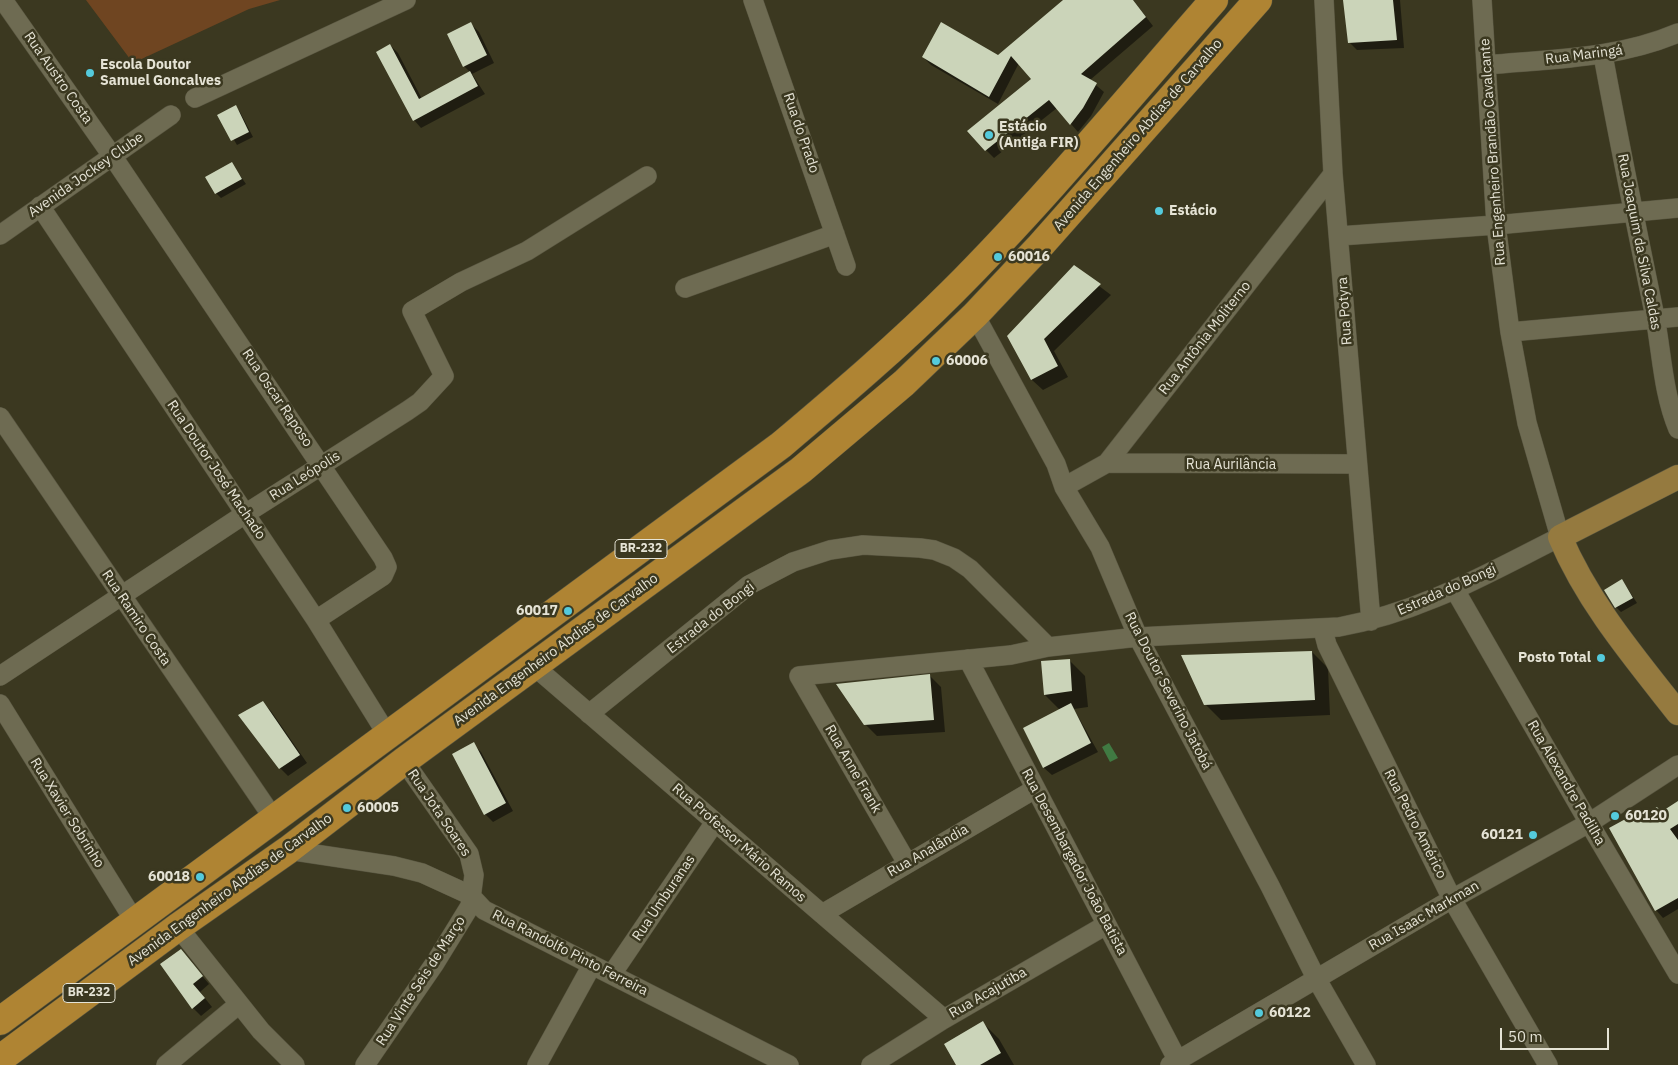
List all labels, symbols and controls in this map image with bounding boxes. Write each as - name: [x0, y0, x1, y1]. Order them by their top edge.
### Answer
- street label: Rua Austro Costa: [20, 29, 96, 127]
- street label: Avenida Engenheiro Abdias de Carvalho: [1050, 36, 1226, 234]
- street label: Rua Engenheiro Brandão Cavalcante: [1477, 38, 1509, 266]
- street label: Rua Maringá: [1544, 42, 1624, 68]
- place label: Escola Doutor Samuel Goncalves: [100, 57, 221, 90]
- marker: Escola Doutor Samuel Goncalves: [84, 67, 96, 79]
- street label: Rua do Prado: [779, 91, 823, 175]
- place label: Estácio (Antiga FIR): [999, 119, 1078, 152]
- street label: Avenida Jockey Clube: [25, 129, 147, 221]
- marker: Estácio (Antiga FIR): [983, 129, 995, 141]
- street label: Rua Joaquim da Silva Caldas: [1614, 152, 1664, 332]
- place label: Estácio: [1169, 203, 1217, 219]
- marker: Estácio: [1153, 205, 1165, 217]
- place label: 60016: [1008, 249, 1050, 265]
- marker: 60016: [992, 251, 1004, 263]
- street label: Rua Potyra: [1334, 276, 1356, 346]
- street label: Rua Antônia Moliterno: [1155, 278, 1255, 398]
- street label: Rua Oscar Raposo: [238, 346, 316, 450]
- place label: 60006: [946, 353, 988, 369]
- marker: 60006: [930, 355, 942, 367]
- street label: Rua Doutor José Machado: [163, 397, 269, 543]
- street label: Rua Leópolis: [267, 448, 343, 504]
- street label: Rua Aurilância: [1186, 457, 1276, 473]
- road number: BR-232: [615, 540, 667, 558]
- street label: Estrada do Bongi: [1395, 561, 1499, 619]
- street label: Rua Ramiro Costa: [98, 567, 174, 669]
- street label: Avenida Engenheiro Abdias de Carvalho: [450, 570, 662, 730]
- street label: Estrada do Bongi: [664, 579, 758, 657]
- place label: 60017: [516, 603, 558, 619]
- marker: 60017: [562, 605, 574, 617]
- street label: Rua Doutor Severino Jatobá: [1121, 609, 1215, 773]
- place label: Posto Total: [1518, 650, 1591, 666]
- marker: Posto Total: [1595, 652, 1607, 664]
- street label: Rua Alexandre Padilha: [1523, 718, 1609, 848]
- street label: Rua Anne Frank: [821, 722, 885, 816]
- street label: Rua Xavier Sobrinho: [26, 755, 108, 871]
- street label: Rua Jota Soares: [404, 766, 474, 860]
- street label: Rua Desembargador João Batista: [1018, 766, 1130, 958]
- street label: Rua Pedro Américo: [1380, 767, 1450, 881]
- street label: Rua Professor Mário Ramos: [668, 780, 810, 906]
- place label: 60005: [357, 800, 399, 816]
- marker: 60005: [341, 802, 353, 814]
- place label: 60120: [1625, 808, 1667, 824]
- street label: Avenida Engenheiro Abdias de Carvalho: [124, 810, 336, 970]
- marker: 60120: [1609, 810, 1621, 822]
- street label: Rua Analândia: [885, 821, 971, 881]
- place label: 60121: [1481, 827, 1523, 843]
- marker: 60121: [1527, 829, 1539, 841]
- street label: Rua Umburanas: [629, 852, 699, 944]
- place label: 60018: [148, 869, 190, 885]
- marker: 60018: [194, 871, 206, 883]
- street label: Rua Isaac Markman: [1366, 878, 1482, 954]
- street label: Rua Randolfo Pinto Ferreira: [489, 906, 651, 1000]
- street label: Rua Vinte Seis de Março: [373, 913, 469, 1049]
- street label: Rua Acajutiba: [946, 964, 1030, 1022]
- road number: BR-232: [63, 984, 115, 1002]
- place label: 60122: [1269, 1005, 1311, 1021]
- marker: 60122: [1253, 1007, 1265, 1019]
- scale bar: [1503, 1018, 1612, 1050]
- text: 50 m: [1508, 1027, 1543, 1046]

